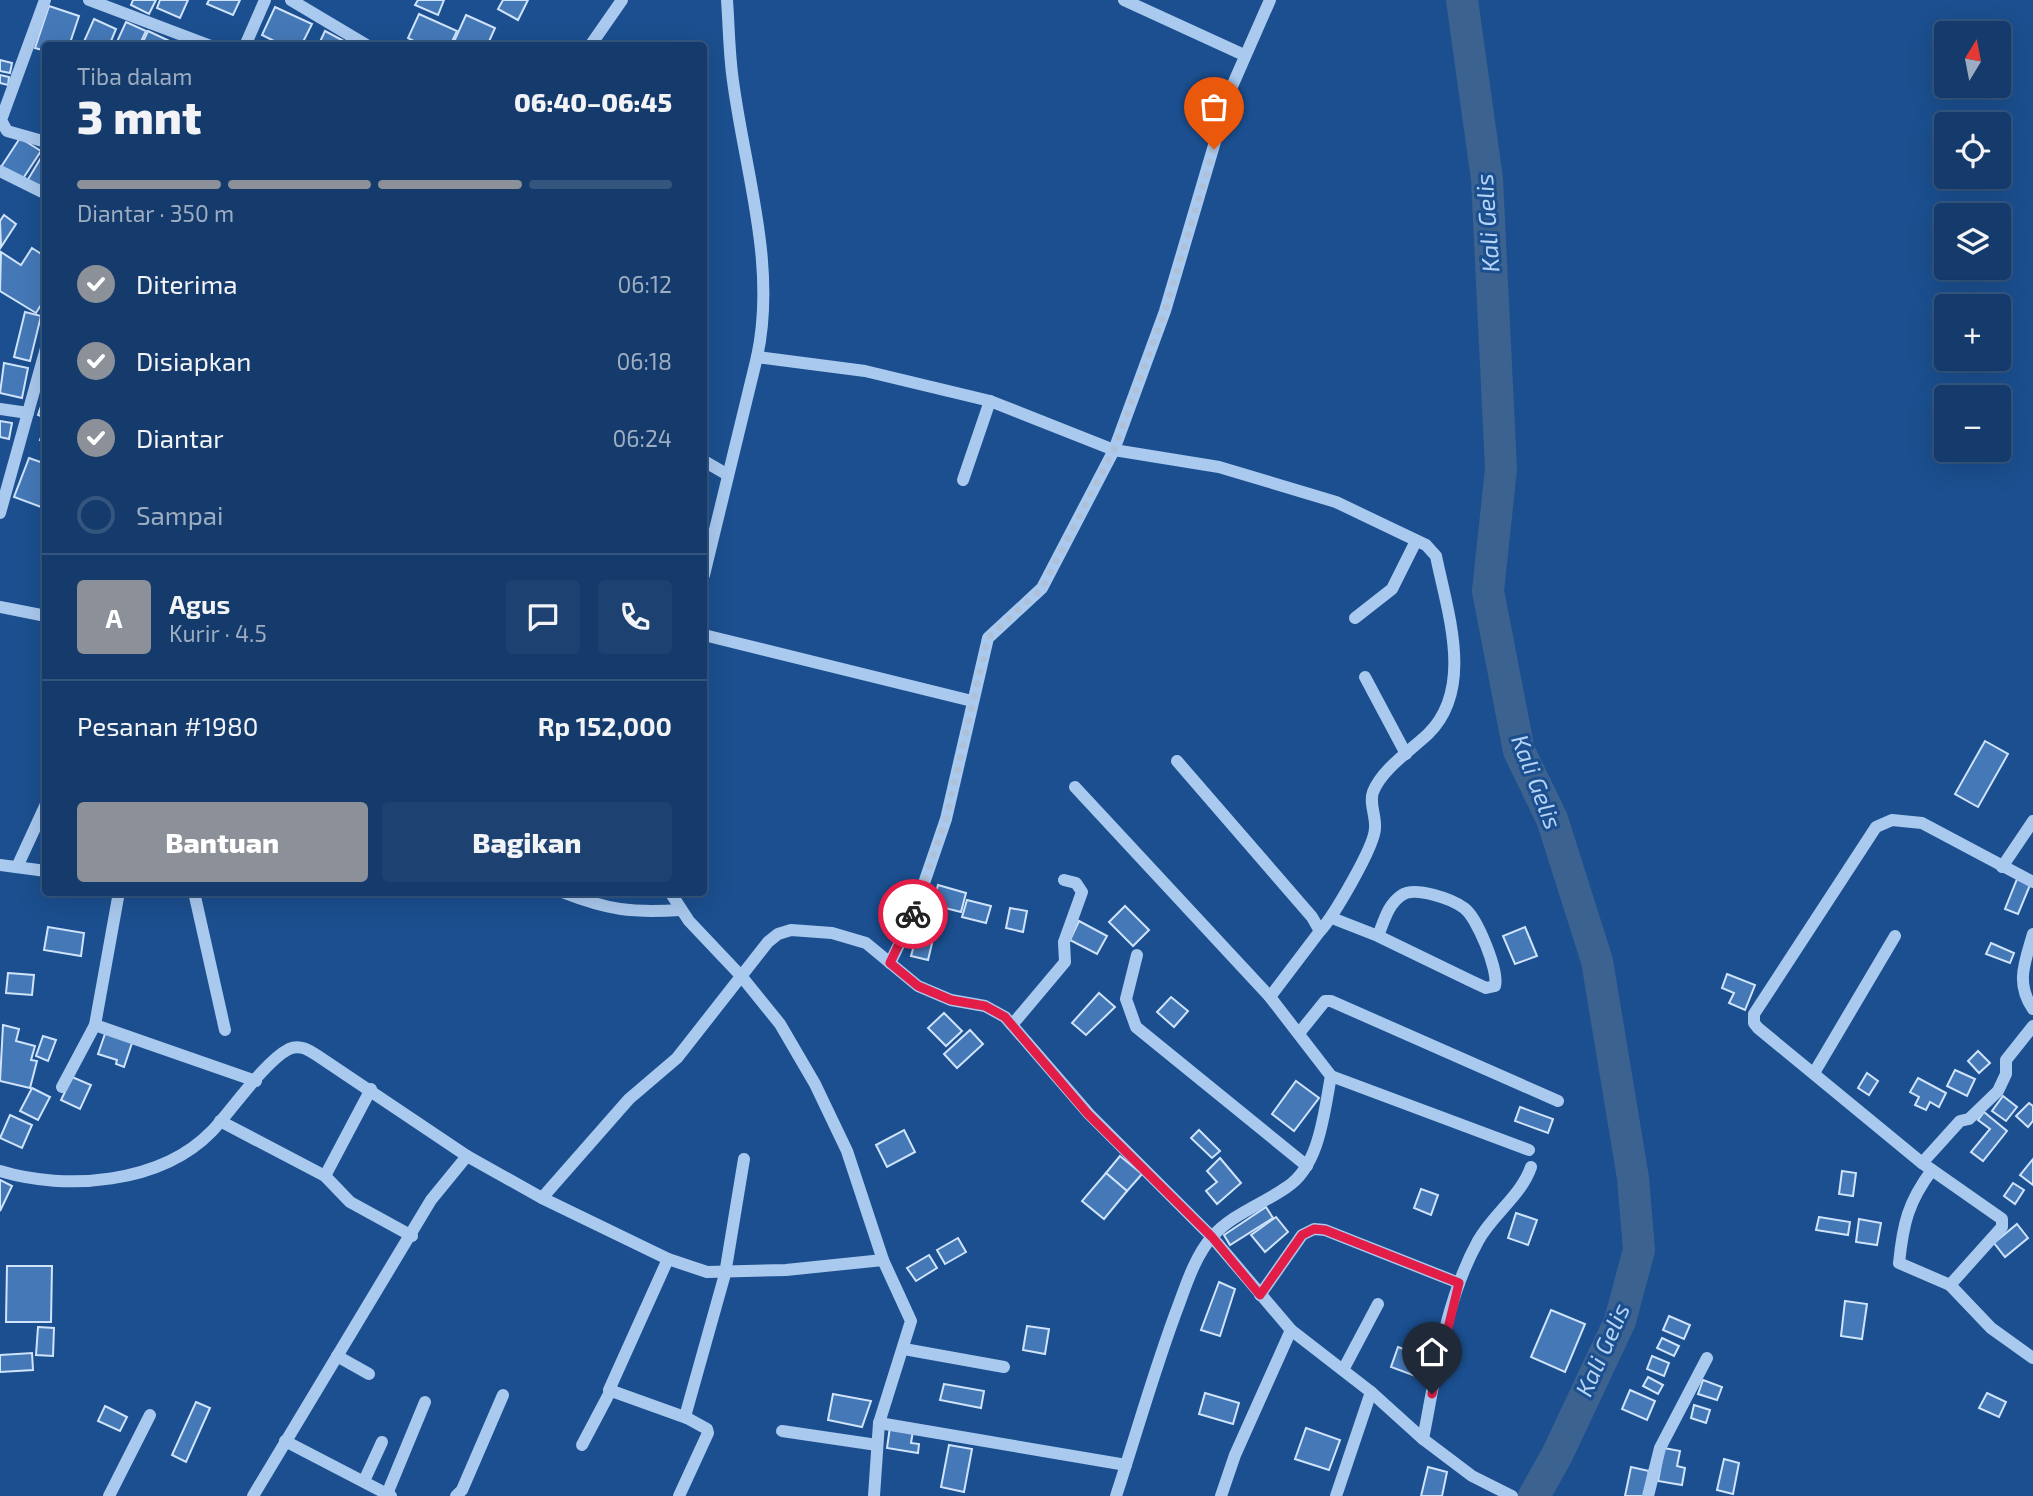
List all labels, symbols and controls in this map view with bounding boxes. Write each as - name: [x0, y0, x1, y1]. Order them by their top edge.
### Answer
- north arrow: [1934, 21, 2011, 98]
- map controls: [1934, 21, 2011, 462]
- text: Tiba dalam: [77, 62, 192, 90]
- pin: [1184, 77, 1244, 149]
- text: 06:40–06:45: [514, 86, 672, 117]
- text: 3 mnt: [77, 88, 201, 143]
- icon: bag: [1195, 88, 1233, 126]
- button: locate: [1934, 112, 2011, 189]
- water label: Kali Gelis: [1469, 173, 1504, 273]
- text: Diantar · 350 m: [77, 199, 234, 227]
- button: layers: [1934, 203, 2011, 280]
- icon: check: [77, 265, 115, 303]
- text: Diterima: [136, 268, 238, 299]
- text: 06:12: [617, 270, 672, 298]
- button: +: [1934, 294, 2011, 371]
- icon: check: [77, 342, 115, 380]
- text: Disiapkan: [136, 345, 251, 376]
- text: 06:18: [616, 347, 672, 375]
- button: −: [1934, 385, 2011, 462]
- icon: check: [77, 419, 115, 457]
- text: Diantar: [136, 422, 224, 453]
- text: 06:24: [612, 424, 672, 452]
- text: Sampai: [136, 499, 223, 530]
- button: chat: [506, 580, 580, 654]
- button: phone: [598, 580, 672, 654]
- text: Agus: [169, 588, 230, 619]
- text: A: [106, 602, 122, 633]
- text: Kurir · 4.5: [169, 619, 267, 647]
- text: Pesanan #1980: [77, 710, 258, 741]
- text: Rp 152,000: [538, 710, 672, 741]
- water label: Kali Gelis: [1506, 730, 1569, 833]
- button: Bantuan: [77, 802, 368, 882]
- button: Bagikan: [382, 802, 672, 882]
- courier: [878, 879, 948, 949]
- icon: bike: [894, 895, 932, 933]
- water label: Kali Gelis: [1568, 1298, 1635, 1400]
- pin: [1402, 1322, 1462, 1394]
- icon: home: [1413, 1333, 1451, 1371]

